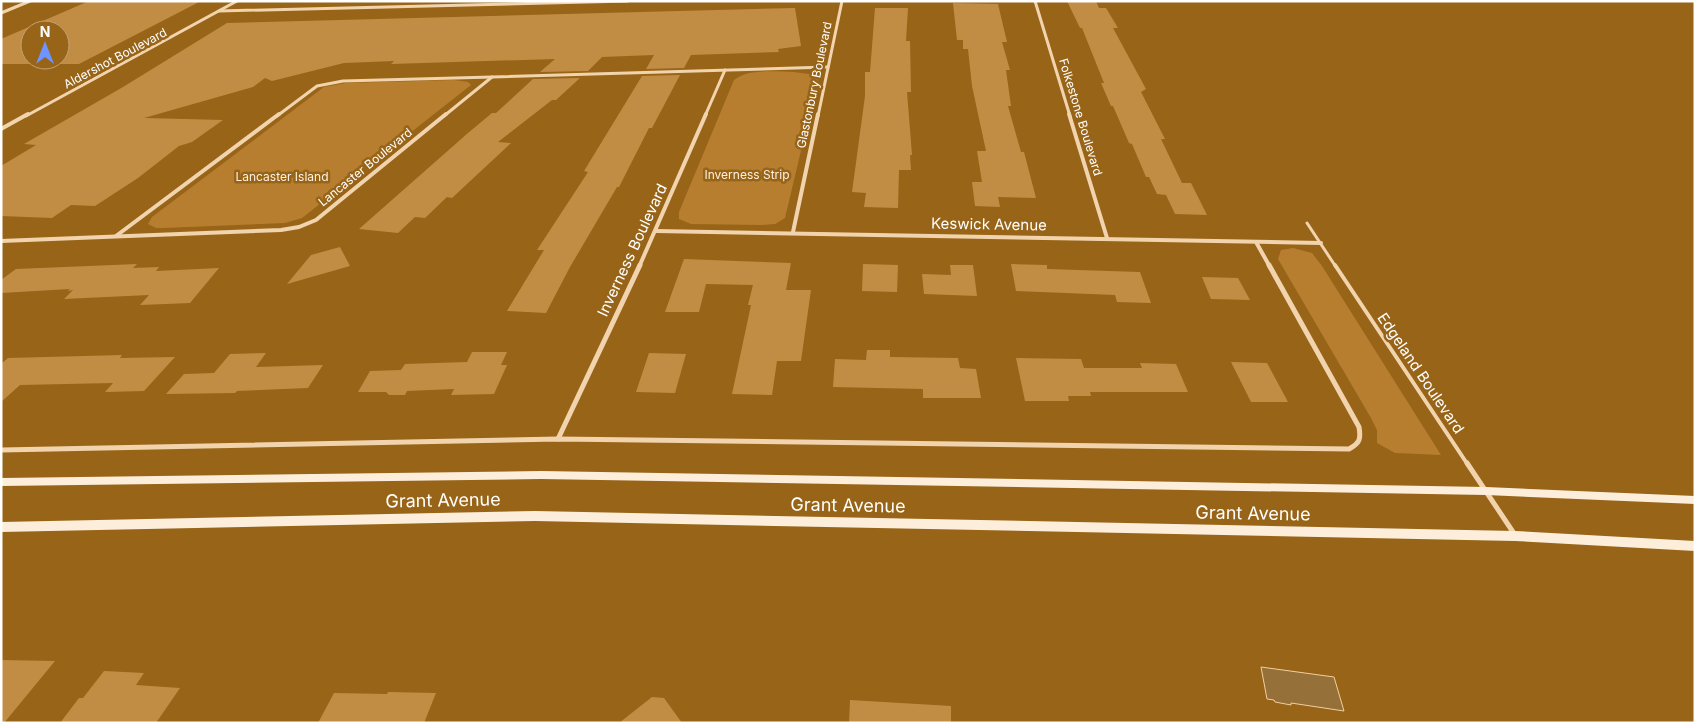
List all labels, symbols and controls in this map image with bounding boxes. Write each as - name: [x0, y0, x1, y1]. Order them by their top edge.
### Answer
- north arrow: [20, 20, 70, 70]
- street label: Glastonbury Boulevard: [793, 20, 835, 150]
- text: N: [40, 23, 50, 40]
- street label: Aldershot Boulevard: [61, 24, 169, 92]
- street label: Folkestone Boulevard: [1056, 57, 1106, 177]
- street label: Lancaster Boulevard: [315, 125, 415, 209]
- park label: Inverness Strip: [704, 167, 790, 182]
- park label: Lancaster Island: [236, 169, 329, 184]
- street label: Inverness Boulevard: [593, 181, 671, 319]
- street label: Keswick Avenue: [931, 213, 1047, 235]
- street label: Edgeland Boulevard: [1374, 309, 1468, 437]
- street label: Grant Avenue: [385, 488, 501, 512]
- street label: Grant Avenue: [790, 493, 906, 517]
- street label: Grant Avenue: [1195, 501, 1311, 525]

